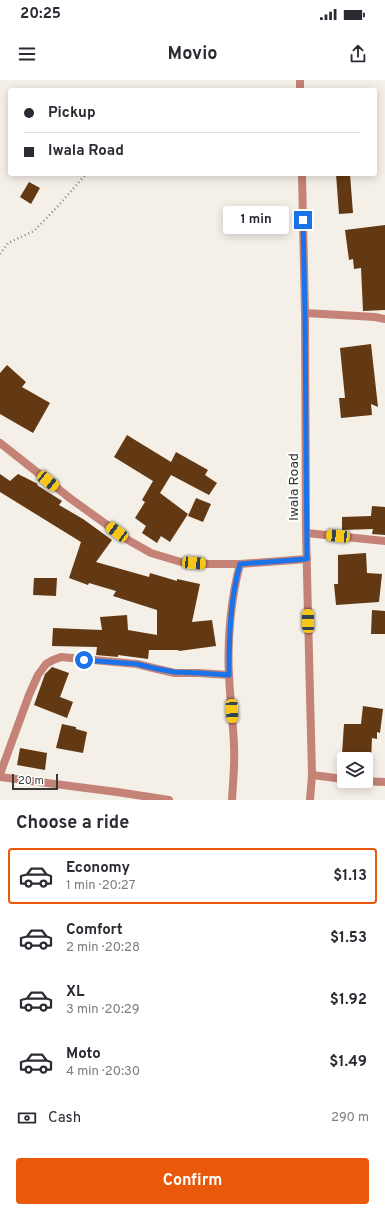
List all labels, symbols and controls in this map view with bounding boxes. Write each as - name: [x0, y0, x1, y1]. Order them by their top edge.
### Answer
- text: 20:25: [20, 5, 61, 24]
- icon: menu: [16, 43, 38, 65]
- text: Movio: [168, 43, 217, 66]
- icon: share: [347, 43, 369, 65]
- text: Pickup: [48, 104, 96, 123]
- text: Iwala Road: [48, 142, 124, 161]
- callout: 1 min: [223, 206, 289, 234]
- route end: [294, 211, 312, 229]
- text: 1 min: [240, 212, 272, 228]
- street label: Iwala Road: [286, 453, 303, 521]
- car: [35, 469, 61, 493]
- car: [104, 520, 130, 544]
- car: [326, 529, 350, 543]
- car: [182, 556, 206, 570]
- car: [302, 609, 314, 633]
- route start: [75, 651, 93, 669]
- car: [225, 699, 239, 723]
- map controls: [337, 752, 373, 788]
- button: layers: [337, 752, 373, 788]
- scale bar: [12, 772, 58, 791]
- text: 20 m: [18, 774, 44, 788]
- text: Choose a ride: [16, 812, 129, 835]
- icon: car: [18, 858, 54, 894]
- text: Economy: [66, 859, 130, 878]
- text: $1.13: [333, 867, 367, 886]
- text: 1 min · 20:27: [66, 878, 136, 894]
- icon: car: [18, 920, 54, 956]
- text: Comfort: [66, 921, 123, 940]
- text: $1.53: [330, 929, 367, 948]
- text: 2 min · 20:28: [66, 940, 140, 956]
- icon: car: [18, 982, 54, 1018]
- text: XL: [66, 983, 84, 1002]
- text: $1.92: [330, 991, 367, 1010]
- text: 3 min · 20:29: [66, 1002, 140, 1018]
- icon: car: [18, 1044, 54, 1080]
- text: Moto: [66, 1045, 101, 1064]
- text: $1.49: [329, 1053, 367, 1072]
- text: 4 min · 20:30: [66, 1064, 140, 1080]
- icon: cash: [16, 1107, 38, 1129]
- text: Cash: [48, 1109, 81, 1128]
- text: 290 m: [331, 1110, 369, 1126]
- button: Confirm: [16, 1158, 369, 1204]

